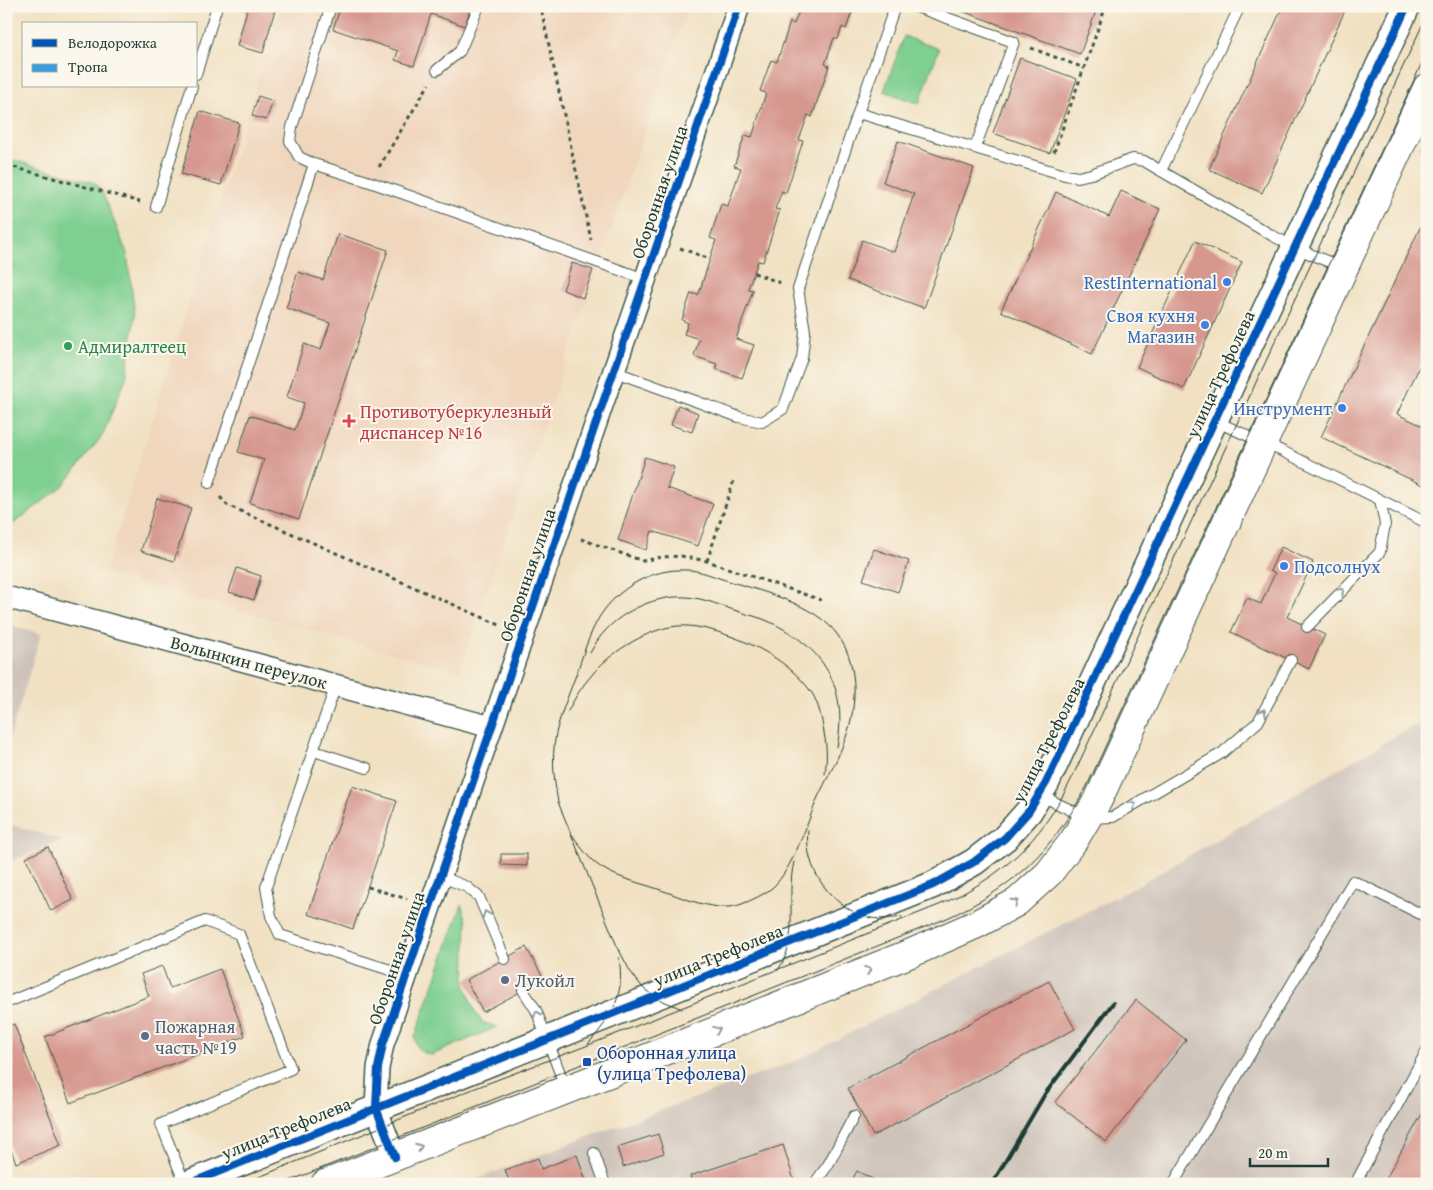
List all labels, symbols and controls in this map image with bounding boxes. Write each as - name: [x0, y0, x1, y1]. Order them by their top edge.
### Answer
- legend: [22, 22, 198, 88]
- text: Велодорожка: [68, 32, 158, 53]
- text: Тропа: [68, 56, 109, 77]
- street label: Оборонная улица: [624, 121, 695, 262]
- place label: RestInternational: [1084, 269, 1217, 296]
- marker: RestInternational: [1221, 276, 1233, 288]
- place label: Своя кухня Магазин: [1107, 302, 1195, 350]
- street label: улица Трефолева: [1178, 305, 1262, 443]
- marker: Своя кухня Магазин: [1199, 319, 1211, 331]
- place label: Адмиралтеец: [78, 333, 186, 360]
- marker: Адмиралтеец: [62, 340, 74, 352]
- place label: Инструмент: [1233, 395, 1332, 422]
- place label: Противотуберкулезный диспансер №16: [360, 398, 552, 446]
- marker: Инструмент: [1336, 402, 1348, 414]
- marker: Противотуберкулезный диспансер №16: [342, 414, 356, 428]
- street label: Оборонная улица: [492, 504, 563, 645]
- place label: Подсолнух: [1294, 553, 1381, 580]
- marker: Подсолнух: [1278, 560, 1290, 572]
- one-way arrow: [1335, 588, 1344, 597]
- street label: Волынкин переулок: [168, 628, 331, 696]
- street label: улица Трефолева: [1004, 672, 1091, 808]
- one-way arrow: [1257, 708, 1267, 717]
- one-way arrow: [1127, 802, 1136, 812]
- street label: Оборонная улица: [361, 887, 432, 1028]
- one-way arrow: [1009, 899, 1019, 908]
- one-way arrow: [482, 910, 493, 919]
- street label: улица Трефолева: [648, 917, 787, 994]
- one-way arrow: [863, 966, 872, 976]
- place label: Лукойл: [515, 967, 575, 994]
- marker: Лукойл: [499, 974, 511, 986]
- one-way arrow: [532, 1010, 543, 1019]
- place label: Пожарная часть №19: [155, 1013, 237, 1061]
- one-way arrow: [712, 1026, 721, 1036]
- marker: Пожарная часть №19: [139, 1030, 151, 1042]
- place label: Оборонная улица (улица Трефолева): [597, 1039, 746, 1087]
- marker: Оборонная улица (улица Трефолева): [581, 1056, 593, 1068]
- street label: улица Трефолева: [216, 1090, 355, 1167]
- scale bar: [1250, 1135, 1328, 1167]
- text: 20 m: [1258, 1142, 1289, 1163]
- one-way arrow: [415, 1143, 423, 1153]

